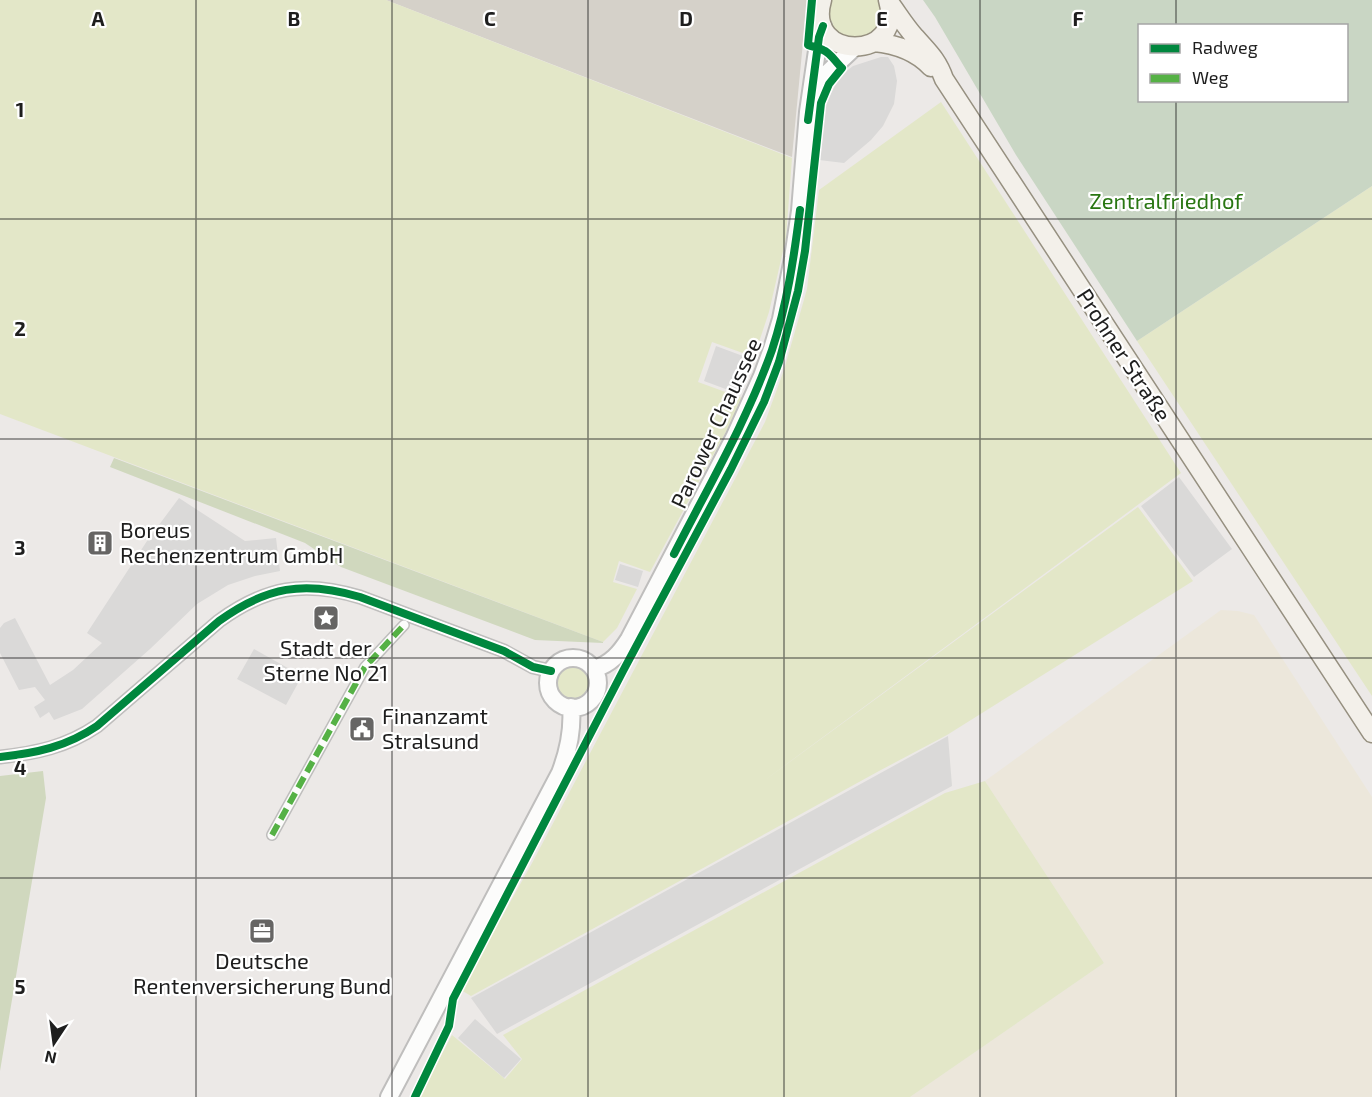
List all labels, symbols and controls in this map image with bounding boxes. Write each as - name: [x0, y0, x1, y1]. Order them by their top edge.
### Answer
- text: A: [91, 6, 105, 30]
- text: B: [288, 6, 300, 30]
- text: C: [484, 6, 496, 30]
- text: D: [679, 6, 693, 30]
- text: E: [876, 6, 888, 30]
- text: F: [1072, 6, 1084, 30]
- legend: [1138, 24, 1348, 102]
- text: Radweg: [1192, 36, 1258, 58]
- text: Weg: [1192, 66, 1228, 88]
- text: 1: [16, 97, 24, 121]
- park label: Zentralfriedhof: [1089, 187, 1243, 213]
- street label: Prohner Straße: [1072, 283, 1177, 426]
- text: 2: [14, 316, 26, 340]
- street label: Parower Chaussee: [664, 333, 766, 512]
- place label: Boreus Rechenzentrum GmbH: [120, 516, 343, 567]
- building icon: Boreus Rechenzentrum GmbH: [85, 528, 115, 558]
- text: 3: [14, 535, 26, 559]
- place icon: Stadt der Sterne No 21: [311, 603, 341, 633]
- place label: Stadt der Sterne No 21: [264, 634, 388, 685]
- place label: Finanzamt Stralsund: [382, 702, 488, 753]
- public building icon: Finanzamt Stralsund: [347, 714, 377, 744]
- text: 4: [14, 755, 27, 779]
- office icon: Deutsche Rentenversicherung Bund: [247, 916, 277, 946]
- place label: Deutsche Rentenversicherung Bund: [133, 947, 391, 998]
- text: 5: [14, 974, 26, 998]
- north arrow: [24, 1013, 84, 1073]
- text: N: [43, 1048, 58, 1069]

